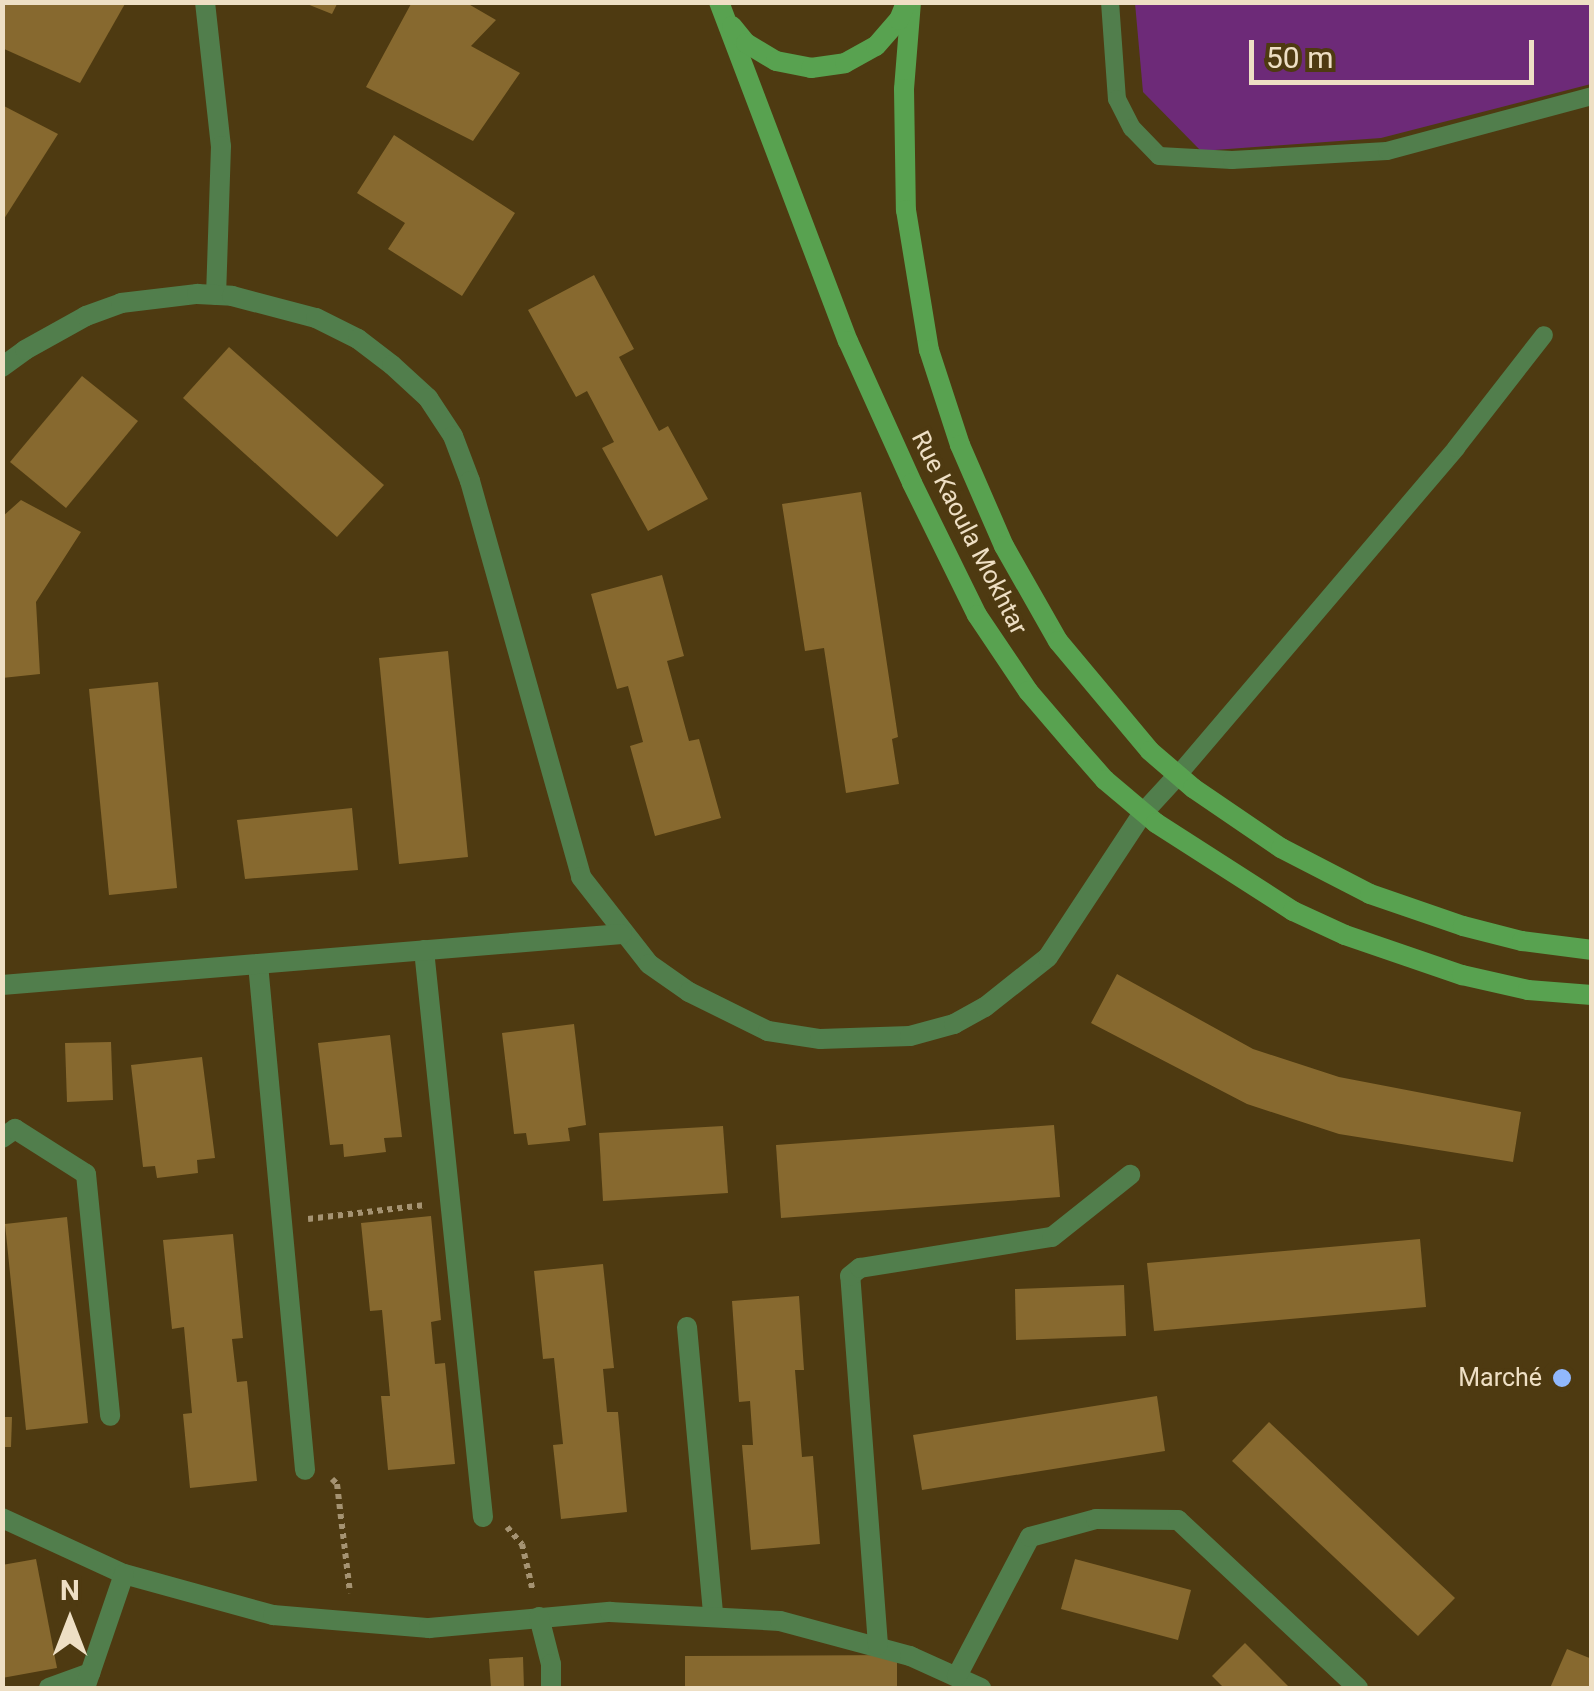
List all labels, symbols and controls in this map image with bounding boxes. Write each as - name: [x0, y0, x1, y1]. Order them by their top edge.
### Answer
- scale bar: [1254, 20, 1539, 82]
- text: 50 m: [1266, 40, 1333, 75]
- street label: Rue Kaoula Mokhtar: [905, 426, 1033, 640]
- place label: Marché: [1458, 1363, 1542, 1393]
- marker: Marché: [1551, 1367, 1573, 1389]
- north arrow: [20, 1571, 120, 1671]
- text: N: [60, 1574, 80, 1607]

